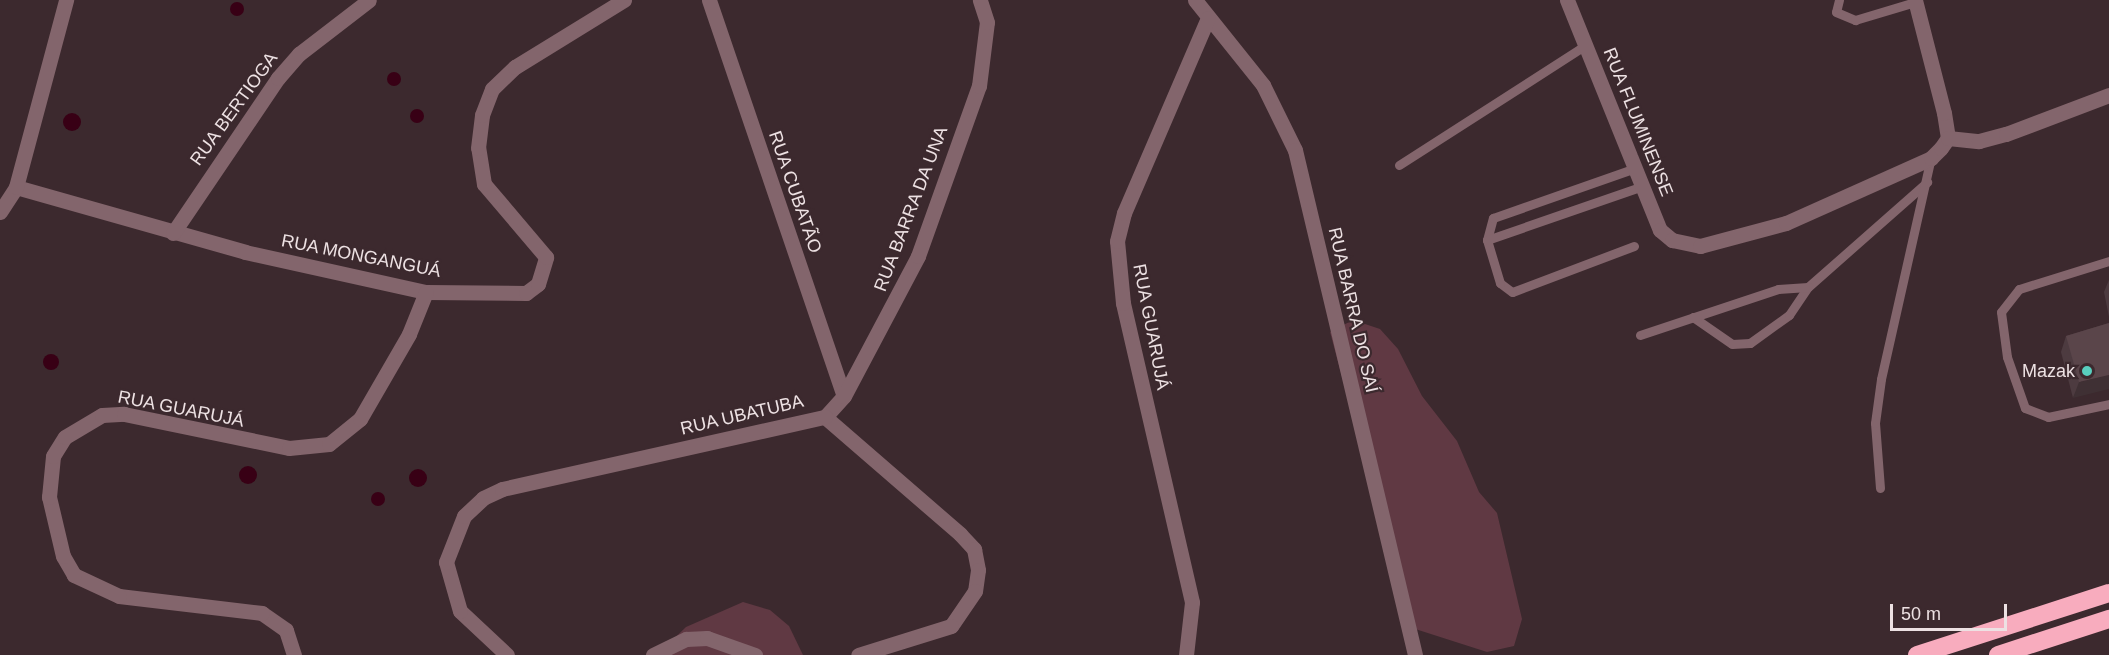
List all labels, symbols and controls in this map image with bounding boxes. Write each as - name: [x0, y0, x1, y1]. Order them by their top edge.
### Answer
- street label: RUA FLUMINENSE: [1598, 44, 1678, 200]
- street label: RUA BERTIOGA: [185, 48, 283, 170]
- street label: RUA BARRA DA UNA: [869, 122, 953, 296]
- street label: RUA CUBATÃO: [764, 128, 826, 256]
- street label: RUA BARRA DO SAÍ: [1323, 224, 1383, 396]
- street label: RUA MONGANGUÁ: [279, 230, 443, 282]
- street label: RUA GUARUJÁ: [1128, 262, 1174, 392]
- place label: Mazak: [2022, 360, 2075, 382]
- marker: Mazak: [2080, 364, 2094, 378]
- street label: RUA GUARUJÁ: [116, 386, 246, 432]
- street label: RUA UBATUBA: [678, 390, 806, 440]
- scale bar: [1893, 592, 2010, 630]
- text: 50 m: [1901, 604, 1941, 624]

